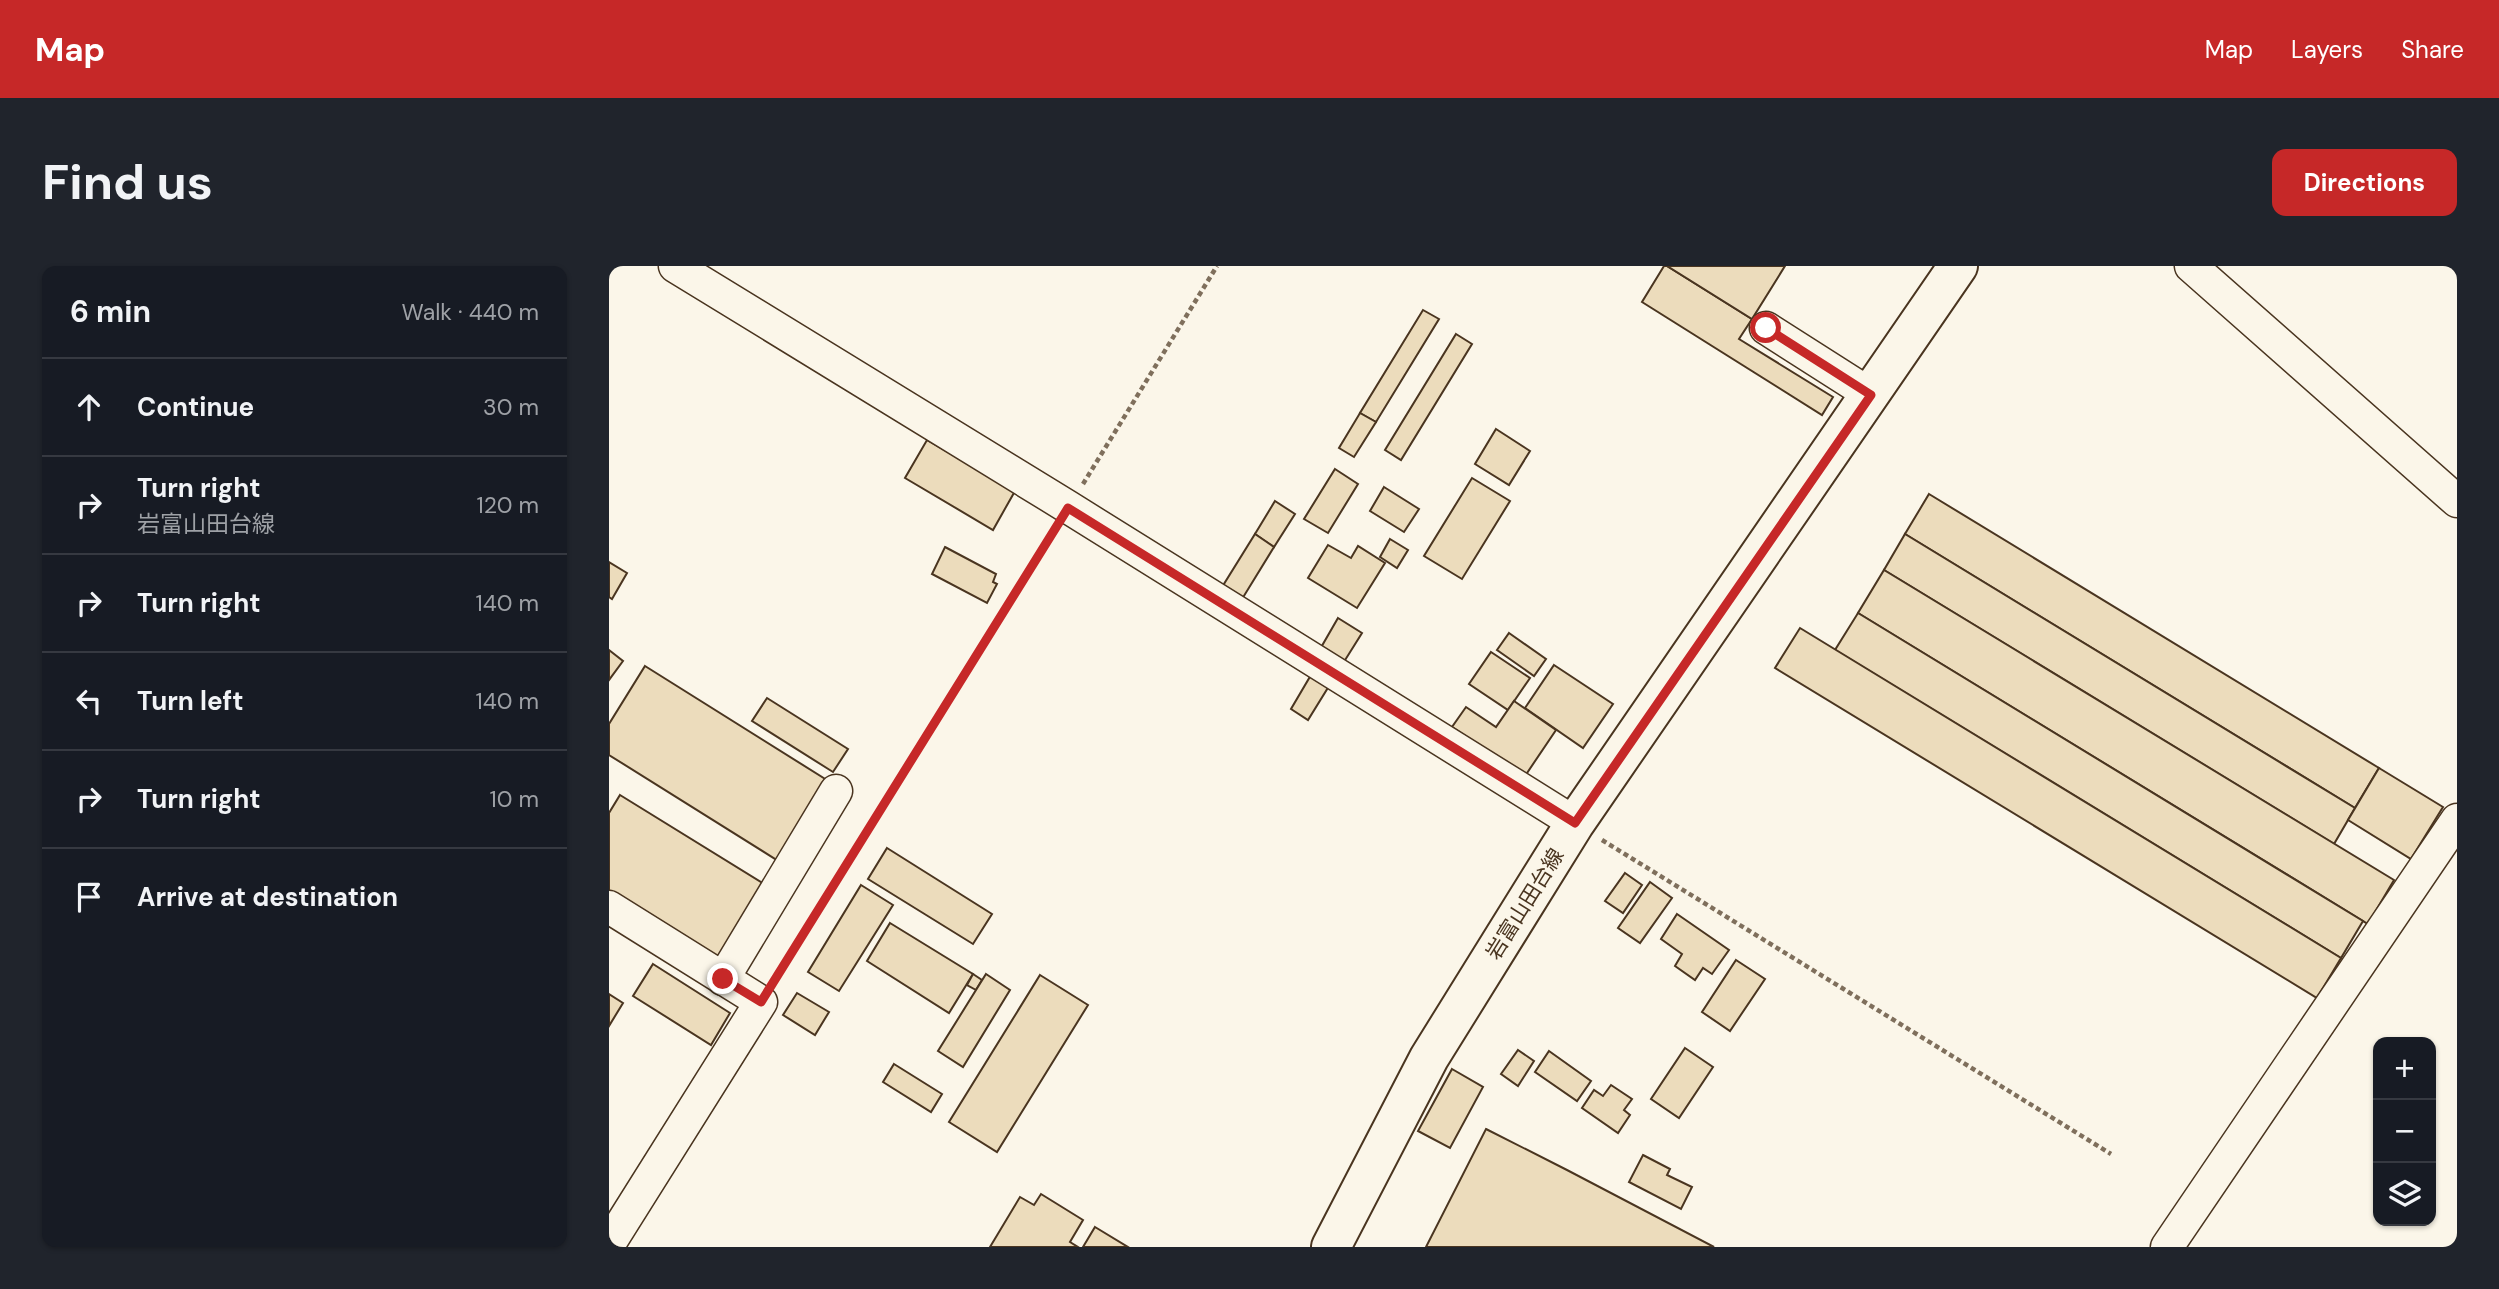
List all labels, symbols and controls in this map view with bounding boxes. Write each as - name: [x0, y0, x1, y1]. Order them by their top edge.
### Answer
- text: Map: [35, 28, 105, 71]
- text: Map: [2205, 34, 2253, 65]
- text: Layers: [2291, 34, 2363, 65]
- text: Share: [2401, 34, 2464, 65]
- button: Directions: [2272, 149, 2457, 216]
- text: Find us: [42, 150, 213, 214]
- text: 6 min: [70, 292, 151, 331]
- text: Walk · 440 m: [402, 297, 539, 327]
- route start: [1750, 312, 1781, 343]
- icon: ahead: [70, 388, 108, 426]
- text: Continue: [137, 390, 254, 424]
- text: 30 m: [483, 392, 539, 422]
- text: Turn right: [137, 471, 261, 505]
- icon: right: [70, 486, 108, 524]
- text: 120 m: [476, 490, 539, 520]
- text: 岩富山田台線: [137, 509, 275, 539]
- icon: right: [70, 584, 108, 622]
- text: Turn right: [137, 586, 261, 620]
- text: 140 m: [476, 588, 539, 618]
- icon: left: [70, 682, 108, 720]
- text: Turn left: [137, 684, 244, 718]
- text: 140 m: [476, 686, 539, 716]
- icon: right: [70, 780, 108, 818]
- text: Turn right: [137, 782, 261, 816]
- text: 10 m: [489, 784, 539, 814]
- street label: 岩富山田台線: [1480, 843, 1570, 965]
- icon: arrive: [70, 878, 108, 916]
- text: Arrive at destination: [137, 880, 398, 914]
- route end: [707, 963, 738, 994]
- map controls: [2373, 1037, 2436, 1226]
- button: +: [2373, 1037, 2436, 1100]
- button: −: [2373, 1100, 2436, 1163]
- button: layers: [2373, 1163, 2436, 1226]

